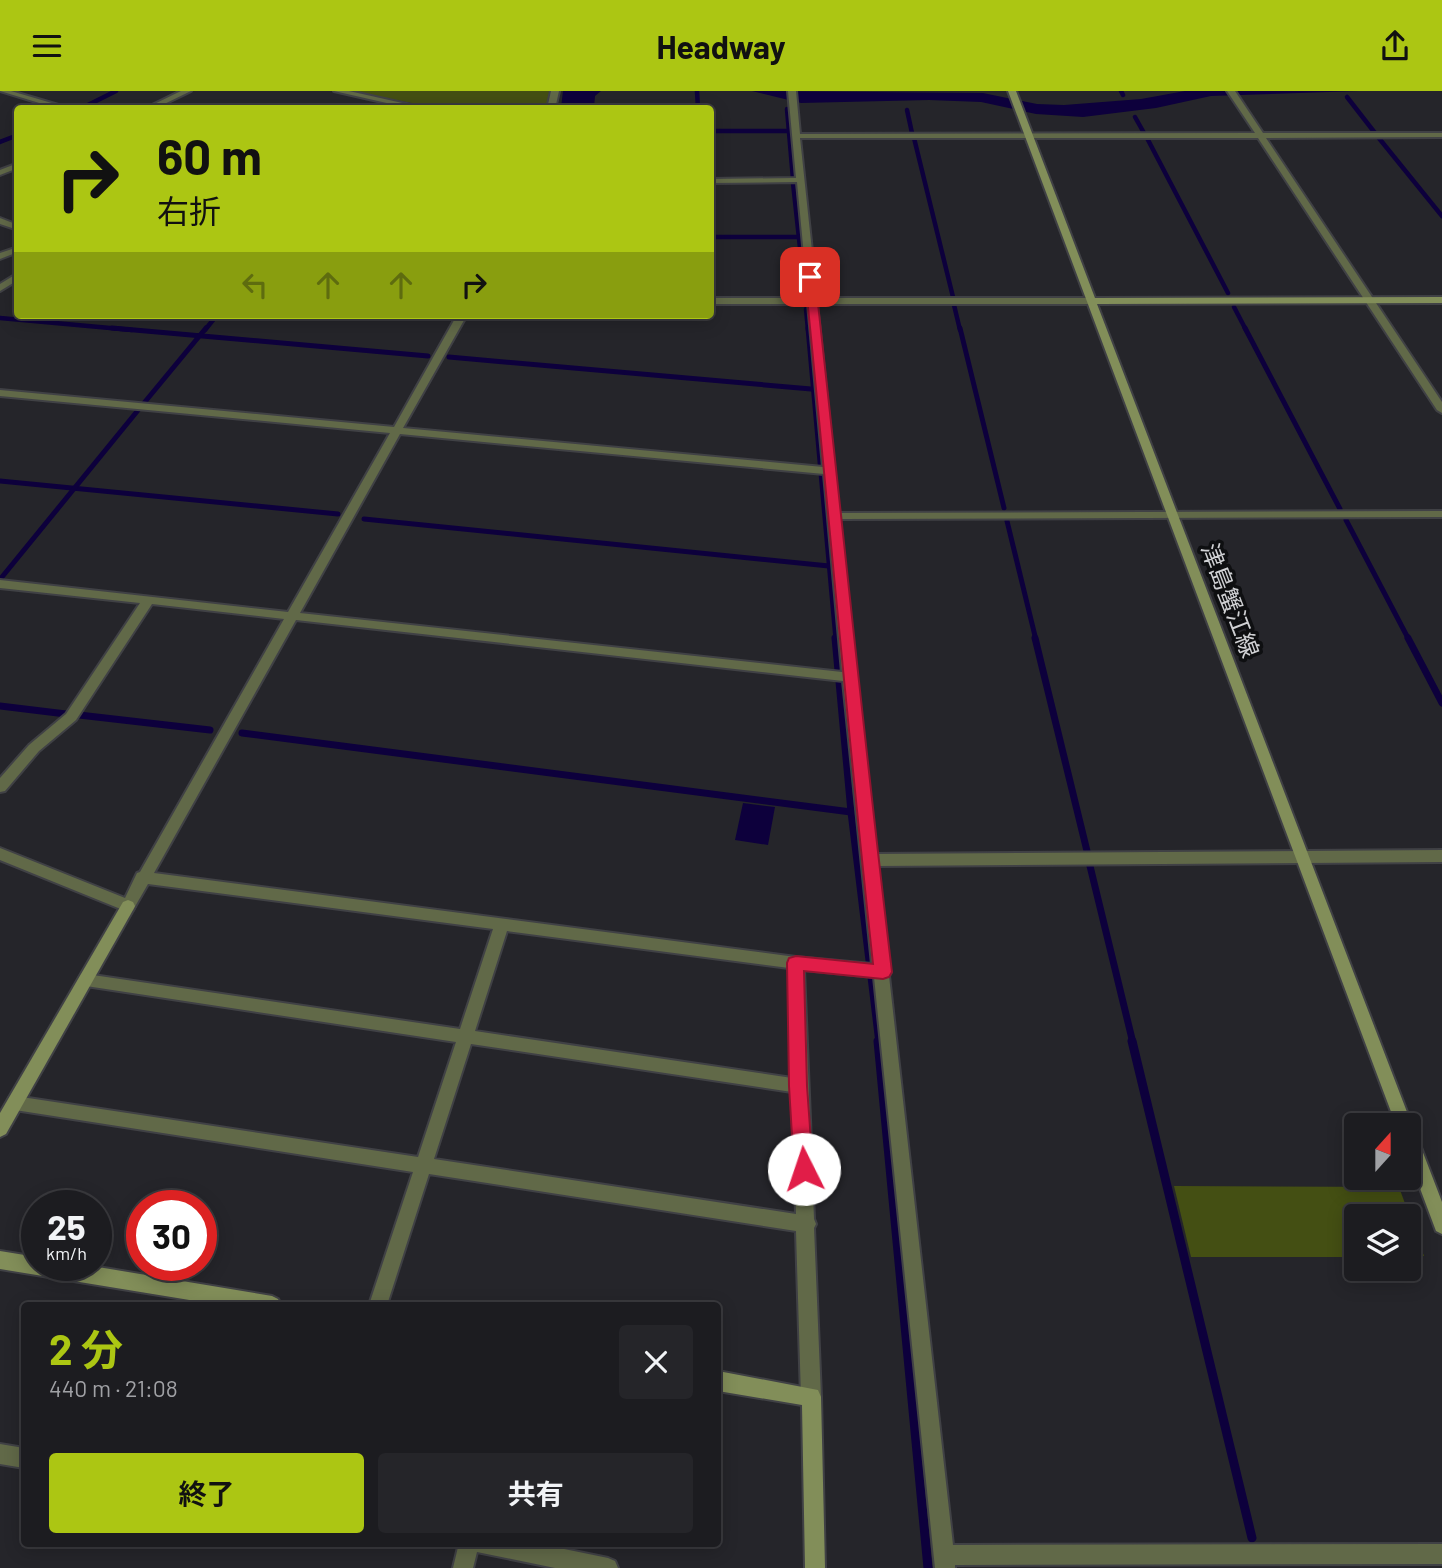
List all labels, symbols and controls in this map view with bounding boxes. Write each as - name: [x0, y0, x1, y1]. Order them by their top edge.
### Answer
- icon: menu: [28, 27, 66, 65]
- text: Headway: [656, 27, 786, 65]
- icon: share: [1376, 27, 1414, 65]
- text: 60 m: [157, 126, 262, 185]
- icon: right: [42, 133, 133, 224]
- text: 右折: [157, 191, 221, 229]
- pin: [780, 247, 840, 307]
- icon: arrive: [791, 258, 829, 296]
- icon: left: [236, 266, 274, 304]
- icon: ahead: [309, 266, 347, 304]
- icon: ahead: [382, 266, 420, 304]
- icon: right: [455, 266, 493, 304]
- street label: 津島蟹江線: [1196, 539, 1266, 661]
- north arrow: [1344, 1113, 1421, 1190]
- map controls: [1344, 1113, 1421, 1281]
- position arrow: [767, 1132, 841, 1206]
- speed limit sign: 30: [126, 1190, 217, 1281]
- button: layers: [1344, 1204, 1421, 1281]
- text: 25: [47, 1205, 86, 1247]
- text: km/h: [46, 1242, 87, 1264]
- text: 2 分: [49, 1323, 123, 1373]
- button: close: [619, 1325, 693, 1399]
- text: 440 m · 21:08: [49, 1374, 178, 1402]
- button: 終了: [49, 1453, 364, 1533]
- button: 共有: [378, 1453, 693, 1533]

